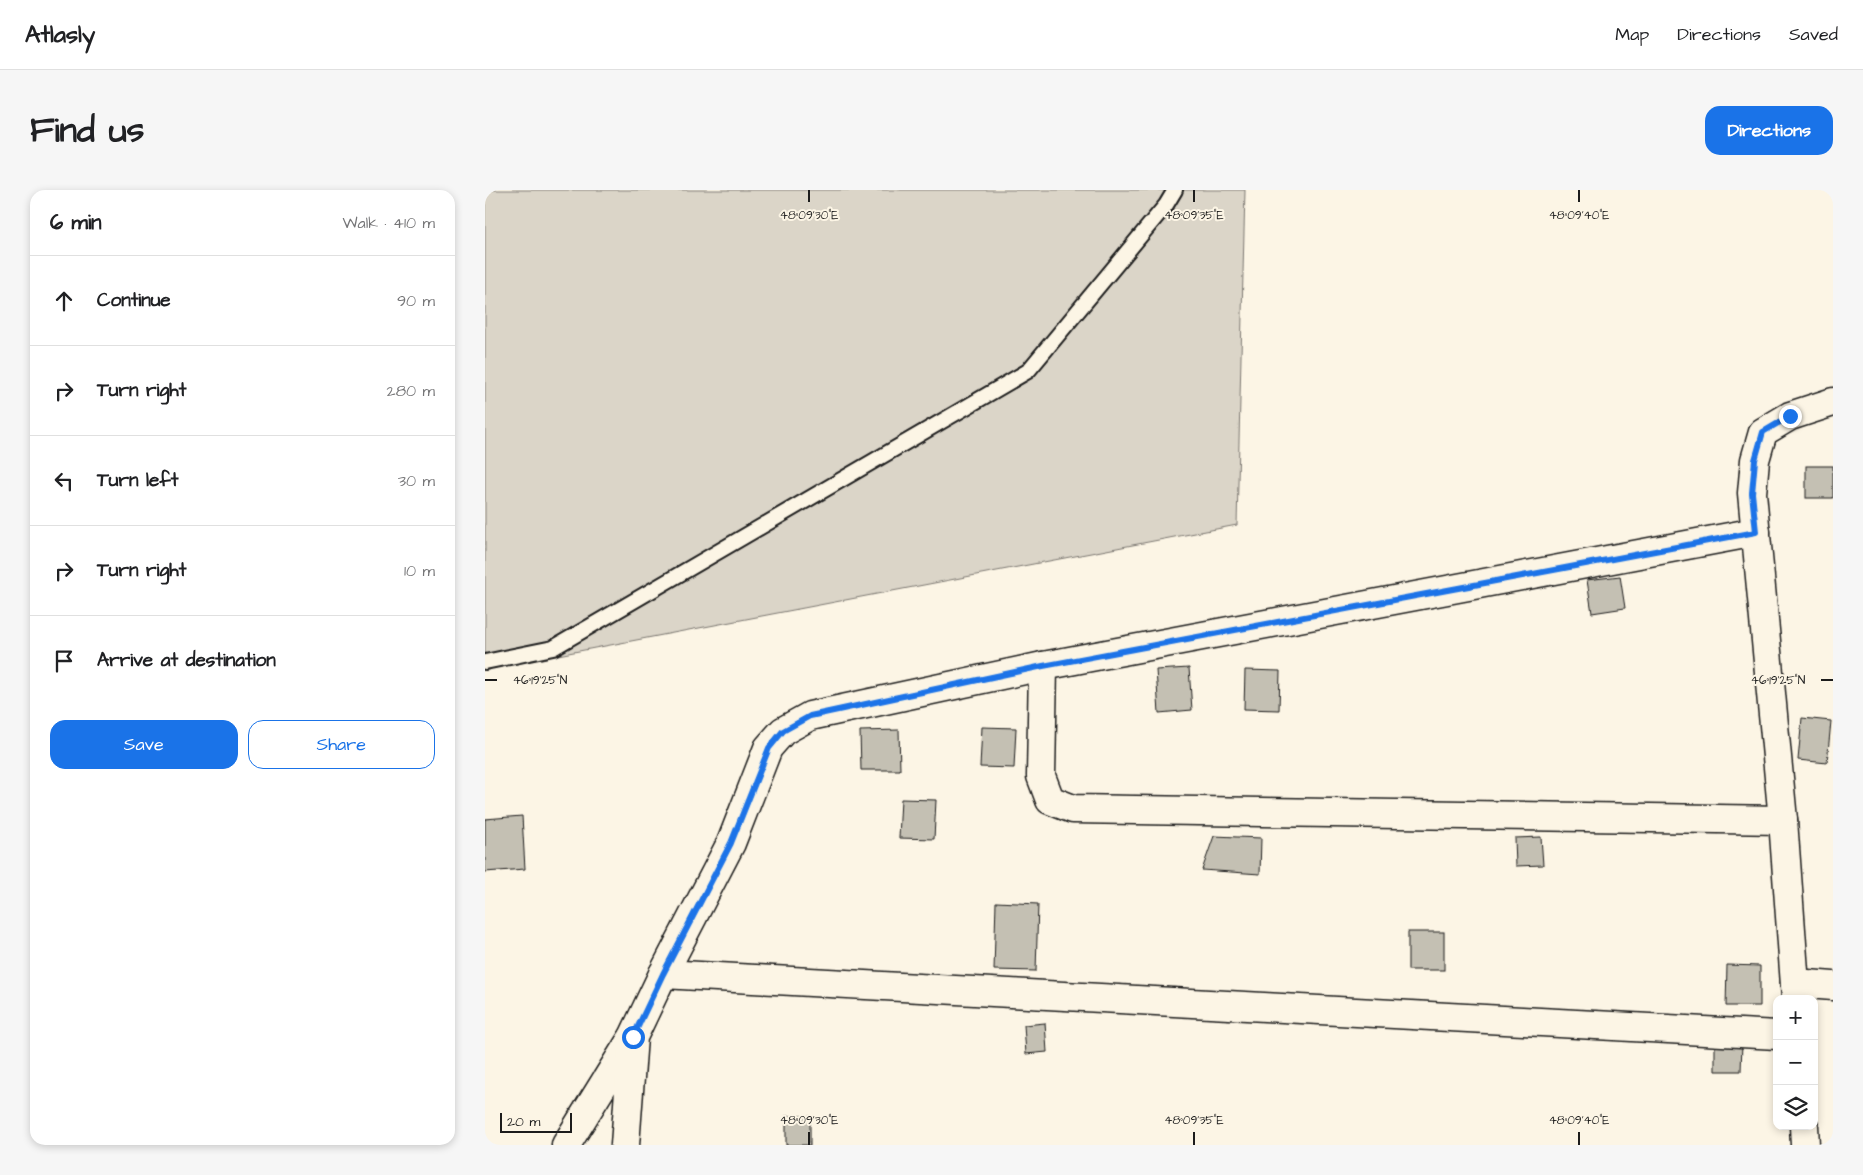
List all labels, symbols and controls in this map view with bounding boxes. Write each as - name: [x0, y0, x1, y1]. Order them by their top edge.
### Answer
- text: Atlasly: [25, 18, 95, 52]
- text: Map: [1615, 22, 1649, 47]
- text: Directions: [1677, 22, 1761, 47]
- text: Saved: [1789, 22, 1838, 47]
- text: Find us: [30, 106, 144, 155]
- button: Directions: [1705, 106, 1833, 155]
- text: 48°09'30"E: [780, 207, 838, 224]
- text: 48°09'35"E: [1164, 207, 1224, 224]
- text: 48°09'40"E: [1549, 207, 1609, 224]
- text: 6 min: [50, 208, 102, 237]
- text: Walk · 410 m: [343, 212, 435, 234]
- icon: ahead: [50, 287, 78, 315]
- text: Continue: [97, 287, 171, 314]
- text: 90 m: [397, 290, 435, 312]
- icon: right: [50, 377, 78, 405]
- text: Turn right: [97, 377, 186, 404]
- text: 280 m: [387, 380, 435, 402]
- route end: [1779, 405, 1802, 428]
- icon: left: [50, 467, 78, 495]
- text: Turn left: [97, 467, 178, 494]
- text: 30 m: [398, 470, 435, 492]
- icon: right: [50, 557, 78, 585]
- text: Turn right: [97, 557, 186, 584]
- text: 10 m: [404, 560, 435, 582]
- icon: arrive: [50, 647, 78, 675]
- text: Arrive at destination: [97, 647, 276, 674]
- text: 46°19'25"N: [513, 672, 568, 689]
- text: 46°19'25"N: [1751, 672, 1806, 689]
- button: Save: [50, 720, 238, 769]
- button: Share: [248, 720, 435, 769]
- map controls: [1773, 995, 1818, 1130]
- button: +: [1773, 995, 1818, 1040]
- route start: [622, 1026, 645, 1049]
- button: −: [1773, 1040, 1818, 1085]
- button: layers: [1773, 1085, 1818, 1130]
- scale bar: [500, 1110, 573, 1133]
- text: 20 m: [507, 1112, 540, 1132]
- text: 48°09'30"E: [780, 1112, 838, 1129]
- text: 48°09'35"E: [1164, 1112, 1224, 1129]
- text: 48°09'40"E: [1549, 1112, 1609, 1129]

